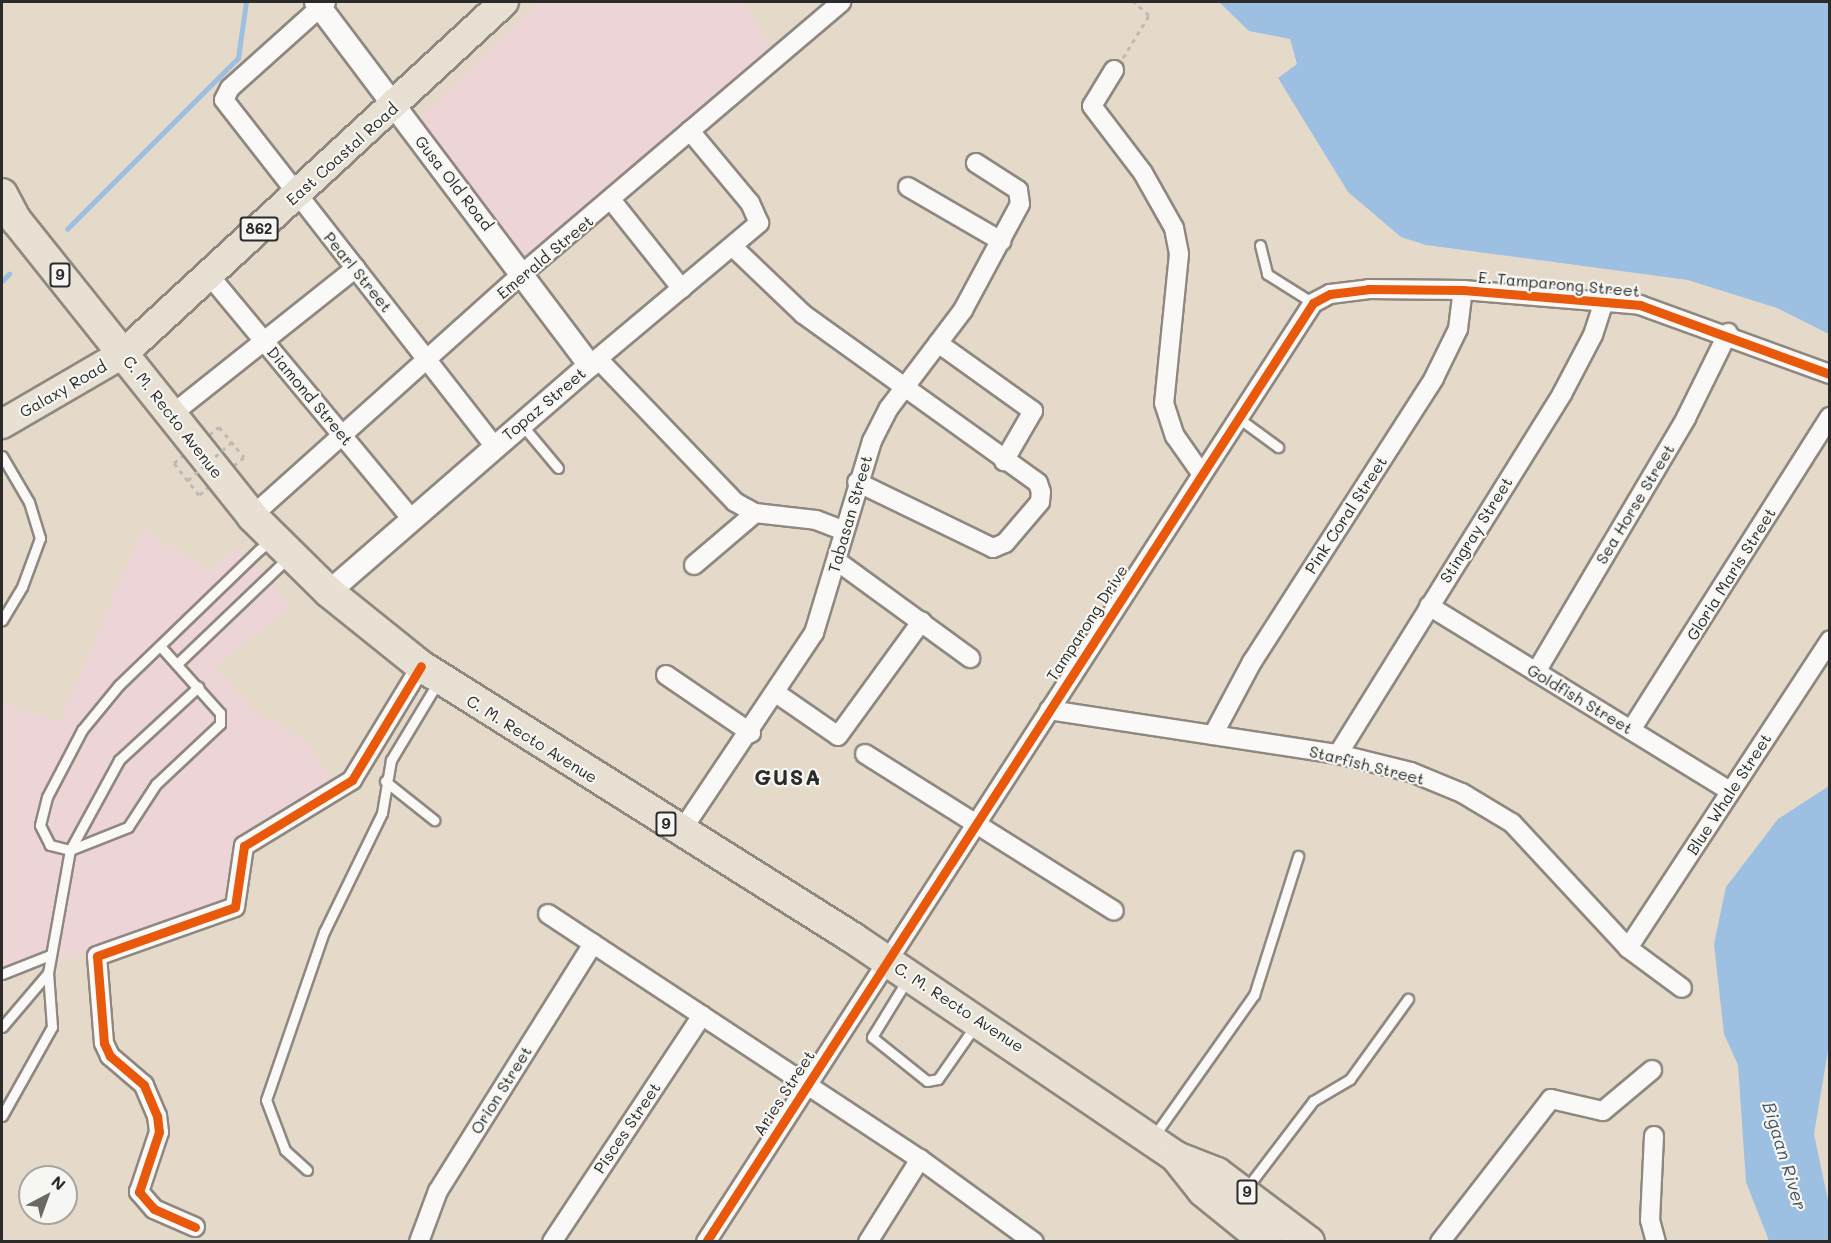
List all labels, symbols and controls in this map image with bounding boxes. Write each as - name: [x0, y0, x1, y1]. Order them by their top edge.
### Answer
- street label: East Coastal Road: [282, 99, 402, 209]
- street label: Gusa Old Road: [411, 132, 497, 234]
- street label: Emerald Street: [493, 211, 597, 303]
- road number: 862: [240, 217, 278, 241]
- street label: Pearl Street: [320, 228, 396, 316]
- road number: 9: [48, 263, 72, 287]
- street label: E. Tamparong Street: [1477, 267, 1641, 301]
- street label: Diamond Street: [263, 343, 357, 449]
- street label: C. M. Recto Avenue: [119, 352, 227, 482]
- street label: Galaxy Road: [16, 356, 110, 422]
- street label: Topaz Street: [498, 363, 590, 445]
- street label: Sea Horse Street: [1592, 440, 1678, 568]
- street label: Tabasan Street: [824, 453, 876, 575]
- street label: Pink Coral Street: [1301, 453, 1391, 577]
- street label: Stingray Street: [1436, 473, 1516, 587]
- street label: Gloria Maris Street: [1682, 504, 1780, 644]
- street label: Tamparong Drive: [1042, 561, 1132, 685]
- street label: Goldfish Street: [1524, 660, 1636, 738]
- street label: C. M. Recto Avenue: [463, 691, 601, 787]
- street label: Blue Whale Street: [1683, 730, 1775, 858]
- street label: Starfish Street: [1307, 741, 1427, 789]
- district label: GUSA: [754, 764, 822, 790]
- road number: 9: [654, 812, 678, 836]
- street label: C. M. Recto Avenue: [891, 958, 1027, 1056]
- street label: Orion Street: [466, 1043, 536, 1137]
- street label: Aries Street: [749, 1047, 819, 1139]
- street label: Pisces Street: [590, 1079, 664, 1177]
- water label: Bigaan River: [1758, 1099, 1812, 1213]
- north arrow: [18, 1165, 78, 1225]
- text: N: [47, 1171, 70, 1194]
- road number: 9: [1235, 1180, 1259, 1204]

